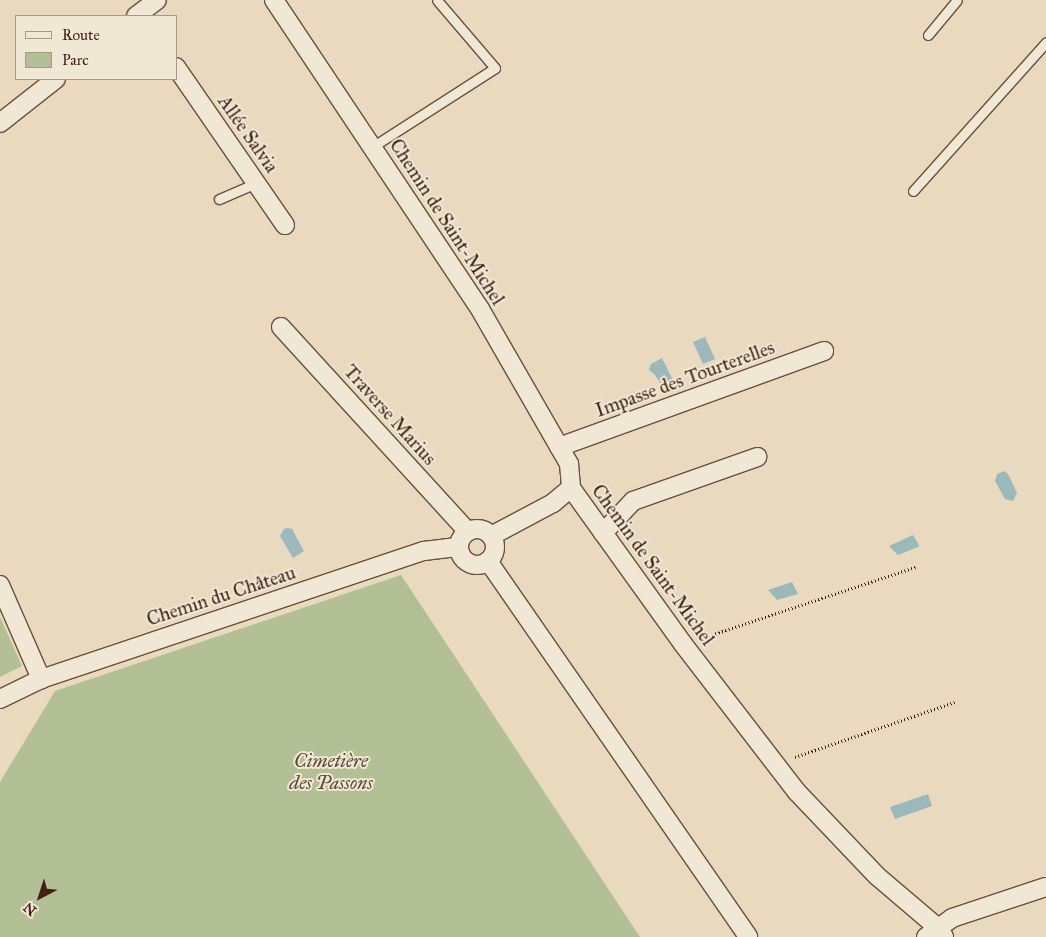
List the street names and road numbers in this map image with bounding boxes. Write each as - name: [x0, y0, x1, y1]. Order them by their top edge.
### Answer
- street label: Allée Salvia: [213, 91, 283, 177]
- street label: Chemin de Saint-Michel: [385, 135, 509, 309]
- street label: Impasse des Tourterelles: [592, 336, 778, 422]
- street label: Traverse Marius: [339, 360, 441, 470]
- street label: Chemin de Saint-Michel: [587, 480, 719, 650]
- street label: Chemin du Château: [144, 561, 298, 631]

